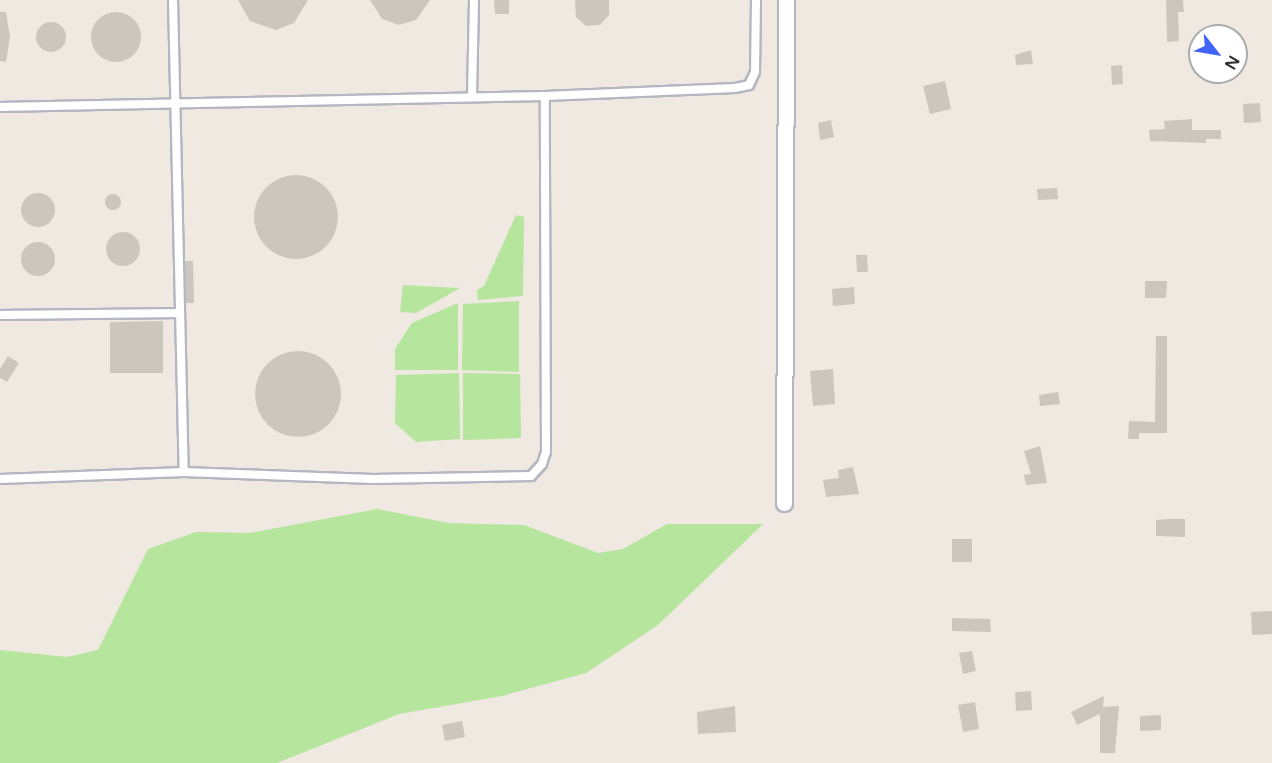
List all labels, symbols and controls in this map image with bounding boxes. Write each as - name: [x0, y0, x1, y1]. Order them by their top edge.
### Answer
- north arrow: [1188, 24, 1248, 84]
- text: N: [1220, 52, 1244, 73]

